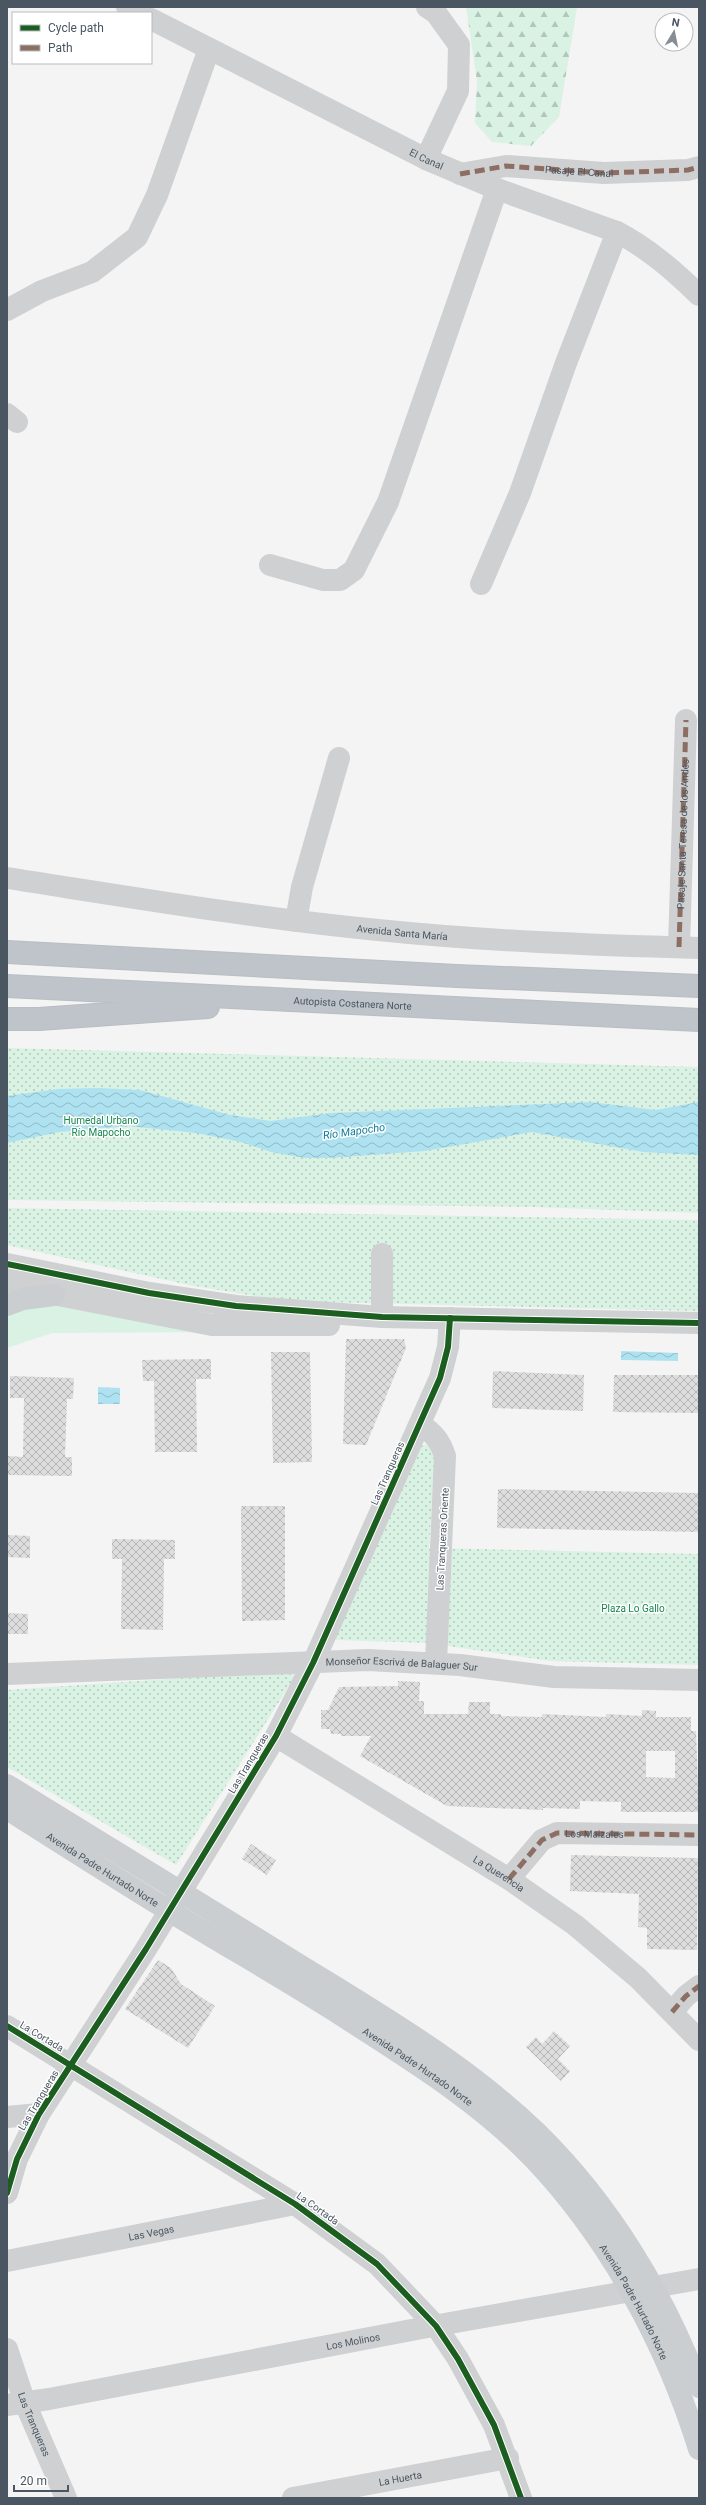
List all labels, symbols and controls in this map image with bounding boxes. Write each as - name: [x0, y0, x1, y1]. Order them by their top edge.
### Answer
- legend: [12, 12, 152, 64]
- north arrow: [654, 12, 694, 52]
- text: N: [671, 16, 681, 30]
- text: Cycle path: [48, 21, 104, 35]
- text: Path: [48, 41, 73, 55]
- street label: El Canal: [408, 147, 445, 172]
- street label: Pasaje El Canal: [545, 164, 614, 179]
- street label: Pasaje Santa Teresa de los Andes: [675, 759, 691, 909]
- street label: Avenida Santa María: [356, 923, 448, 942]
- street label: Autopista Costanera Norte: [293, 995, 412, 1012]
- park label: Humedal Urbano Río Mapocho: [64, 1115, 139, 1138]
- water label: Río Mapocho: [322, 1121, 386, 1142]
- street label: Las Tranqueras: [369, 1440, 406, 1507]
- street label: Las Tranqueras Oriente: [434, 1487, 451, 1591]
- park label: Plaza Lo Gallo: [601, 1603, 665, 1614]
- street label: Monseñor Escrivá de Balaguer Sur: [325, 1655, 479, 1673]
- street label: Las Tranqueras: [226, 1731, 271, 1795]
- street label: Los Maizales: [565, 1828, 624, 1840]
- street label: Avenida Padre Hurtado Norte: [44, 1830, 160, 1909]
- street label: La Querencia: [471, 1854, 526, 1894]
- street label: La Cortada: [18, 2019, 66, 2054]
- street label: Avenida Padre Hurtado Norte: [361, 2026, 475, 2108]
- street label: Las Tranqueras: [16, 2068, 61, 2132]
- street label: La Cortada: [295, 2190, 341, 2227]
- street label: Las Vegas: [128, 2223, 175, 2243]
- street label: Avenida Padre Hurtado Norte: [597, 2242, 670, 2362]
- street label: Los Molinos: [325, 2331, 381, 2352]
- street label: Las Tranqueras: [16, 2391, 52, 2458]
- scale bar: [14, 2467, 68, 2493]
- street label: La Huerta: [378, 2469, 423, 2488]
- text: 20 m: [20, 2474, 47, 2488]

